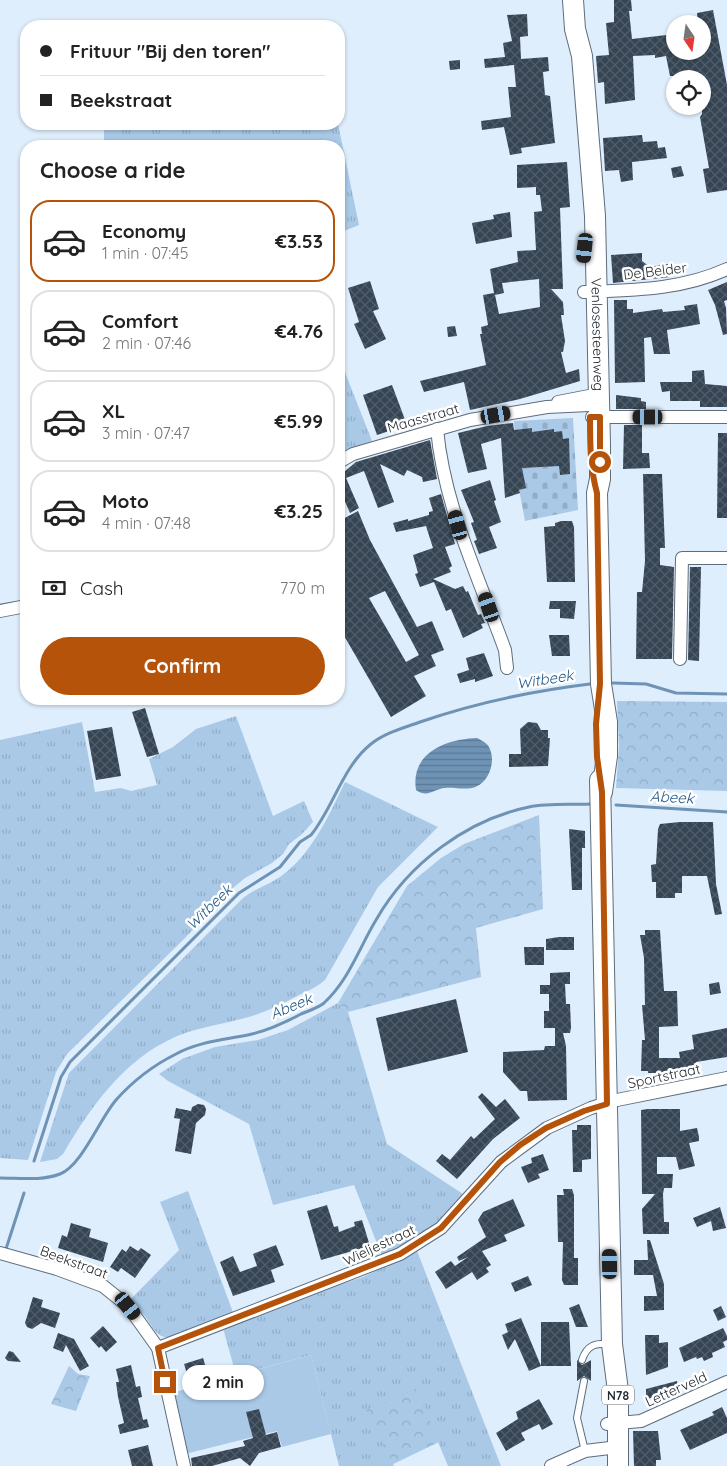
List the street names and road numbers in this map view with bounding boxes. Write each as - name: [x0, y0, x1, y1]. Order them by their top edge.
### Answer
- street label: De Belder: [622, 258, 688, 284]
- street label: Venlosesteenweg: [587, 278, 608, 391]
- street label: Maasstraat: [385, 399, 461, 437]
- street label: Sportstraat: [626, 1059, 702, 1092]
- street label: Wieljestraat: [340, 1220, 418, 1270]
- street label: Beekstraat: [38, 1241, 111, 1283]
- street label: Letterveld: [642, 1367, 710, 1411]
- road number: N78: [602, 1386, 634, 1404]

